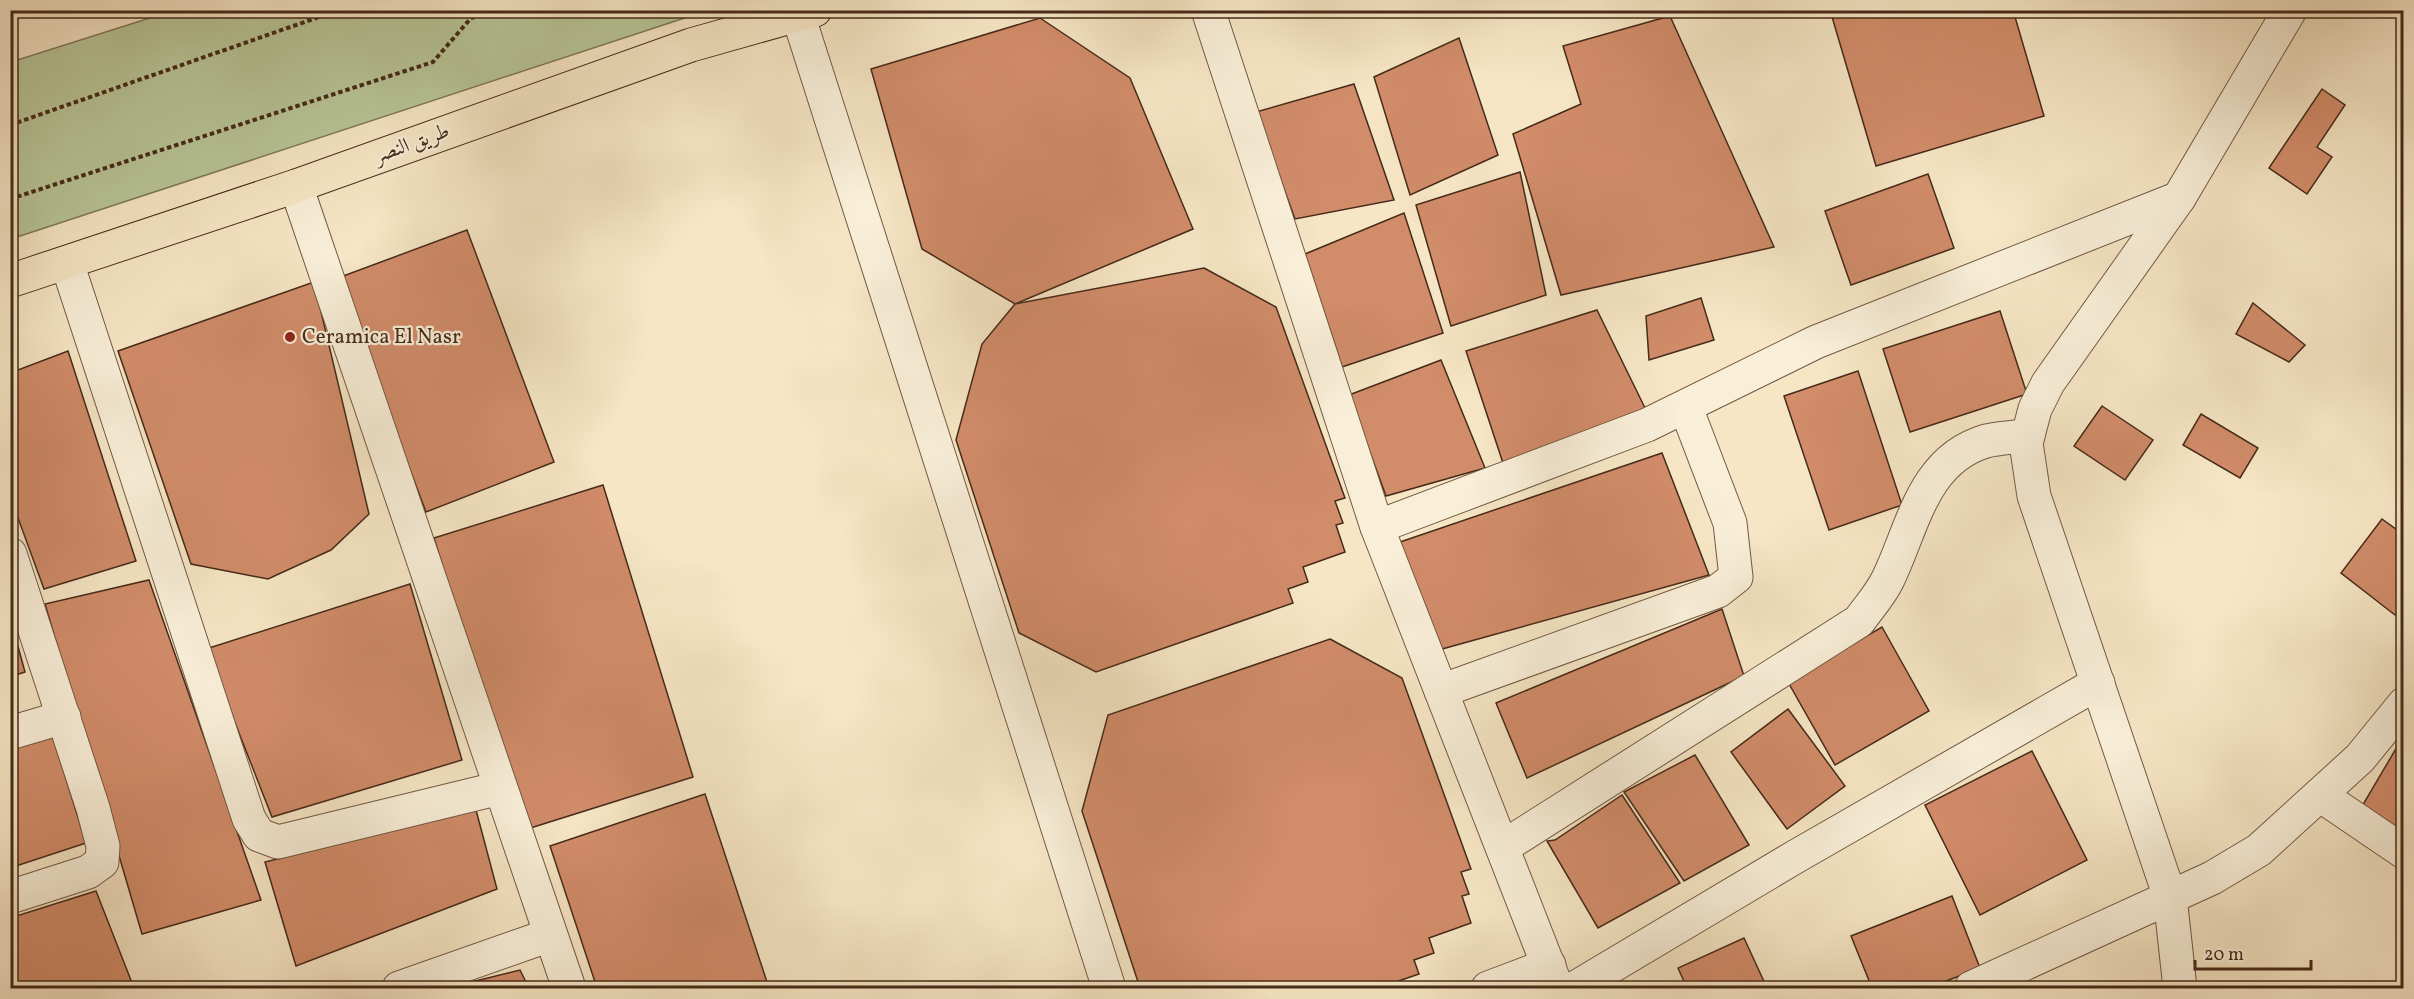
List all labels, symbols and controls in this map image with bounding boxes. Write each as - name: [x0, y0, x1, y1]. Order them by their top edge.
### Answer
- street label: طريق النصر: [368, 117, 454, 172]
- place label: Ceramica El Nasr: [302, 323, 461, 352]
- marker: Ceramica El Nasr: [283, 330, 297, 344]
- scale bar: [2195, 933, 2310, 971]
- text: 20 m: [2204, 943, 2244, 968]

